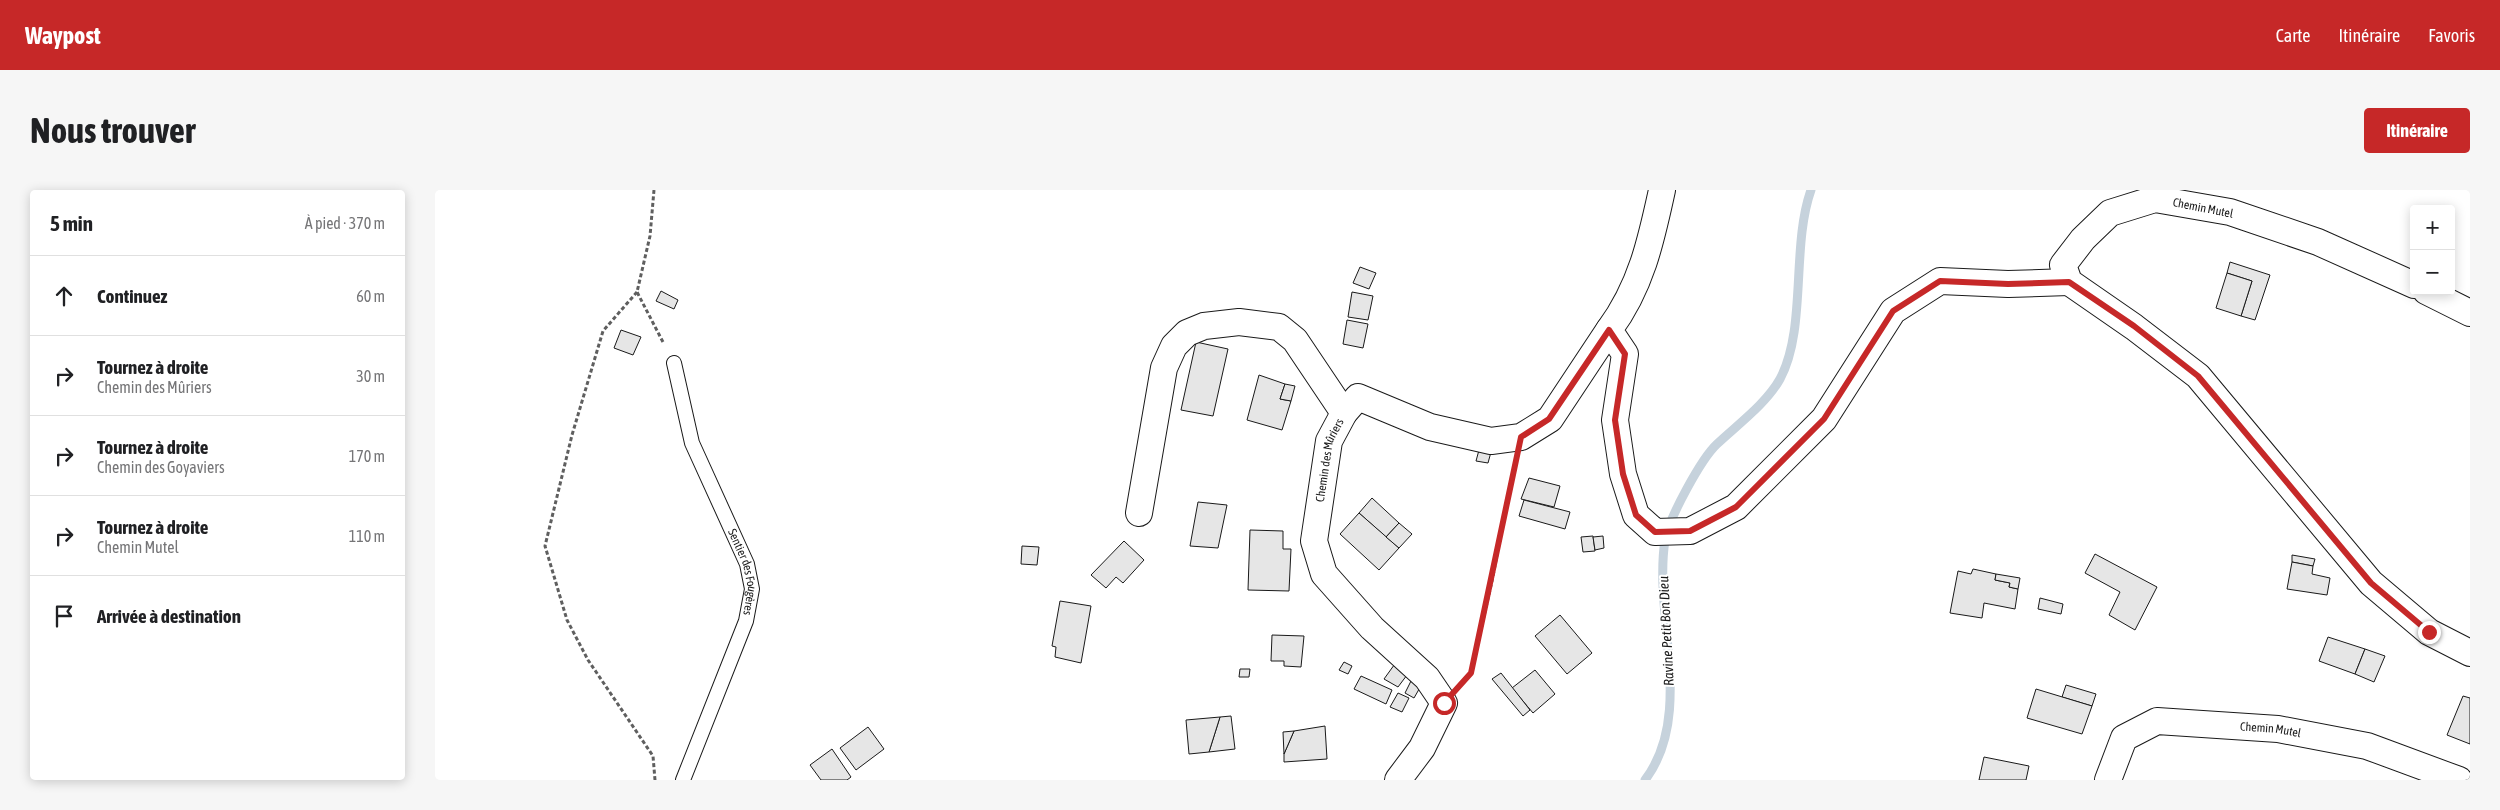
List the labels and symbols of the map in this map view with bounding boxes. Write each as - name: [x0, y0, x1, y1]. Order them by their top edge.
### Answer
- street label: Chemin Mutel: [2172, 195, 2235, 221]
- street label: Chemin des Mûriers: [1313, 416, 1347, 503]
- street label: Sentier des Fougères: [725, 527, 759, 616]
- water label: Ravine Petit Bon Dieu: [1655, 575, 1677, 686]
- route end: [2418, 621, 2441, 644]
- route start: [1433, 692, 1456, 715]
- street label: Chemin Mutel: [2240, 720, 2303, 740]

